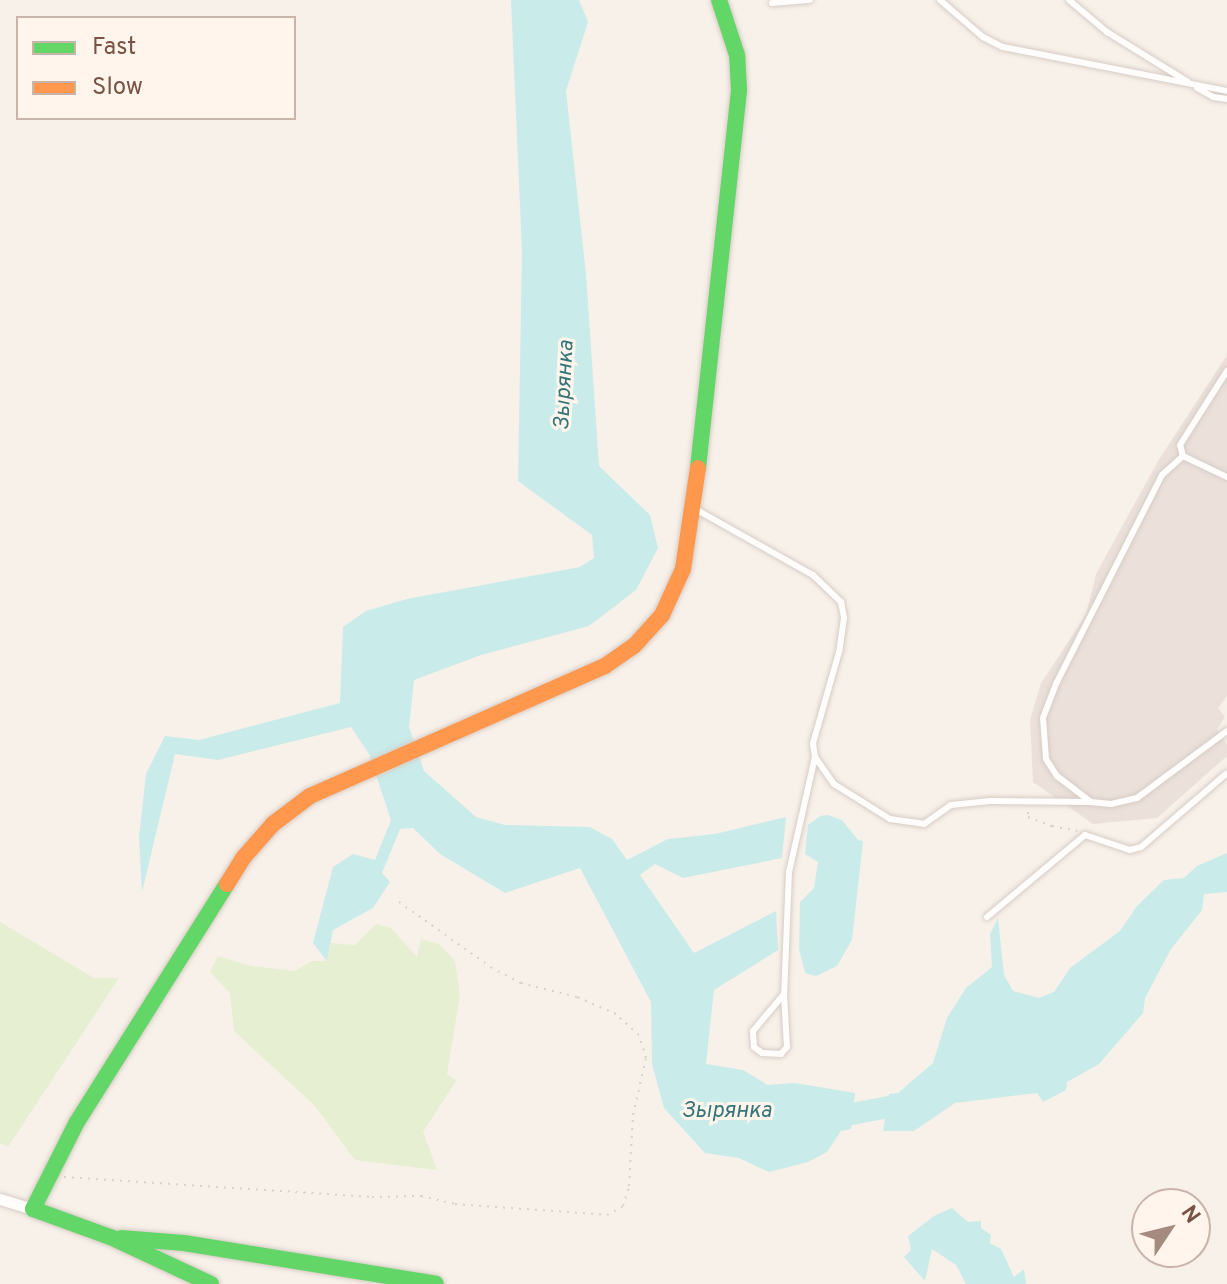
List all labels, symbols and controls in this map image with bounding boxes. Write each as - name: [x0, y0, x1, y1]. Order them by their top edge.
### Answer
- legend: [16, 16, 296, 120]
- text: Fast: [92, 33, 136, 63]
- text: Slow: [92, 73, 143, 103]
- water label: Зырянка: [549, 340, 581, 430]
- water label: Зырянка: [682, 1099, 772, 1125]
- north arrow: [1131, 1188, 1211, 1268]
- text: N: [1174, 1201, 1205, 1229]

